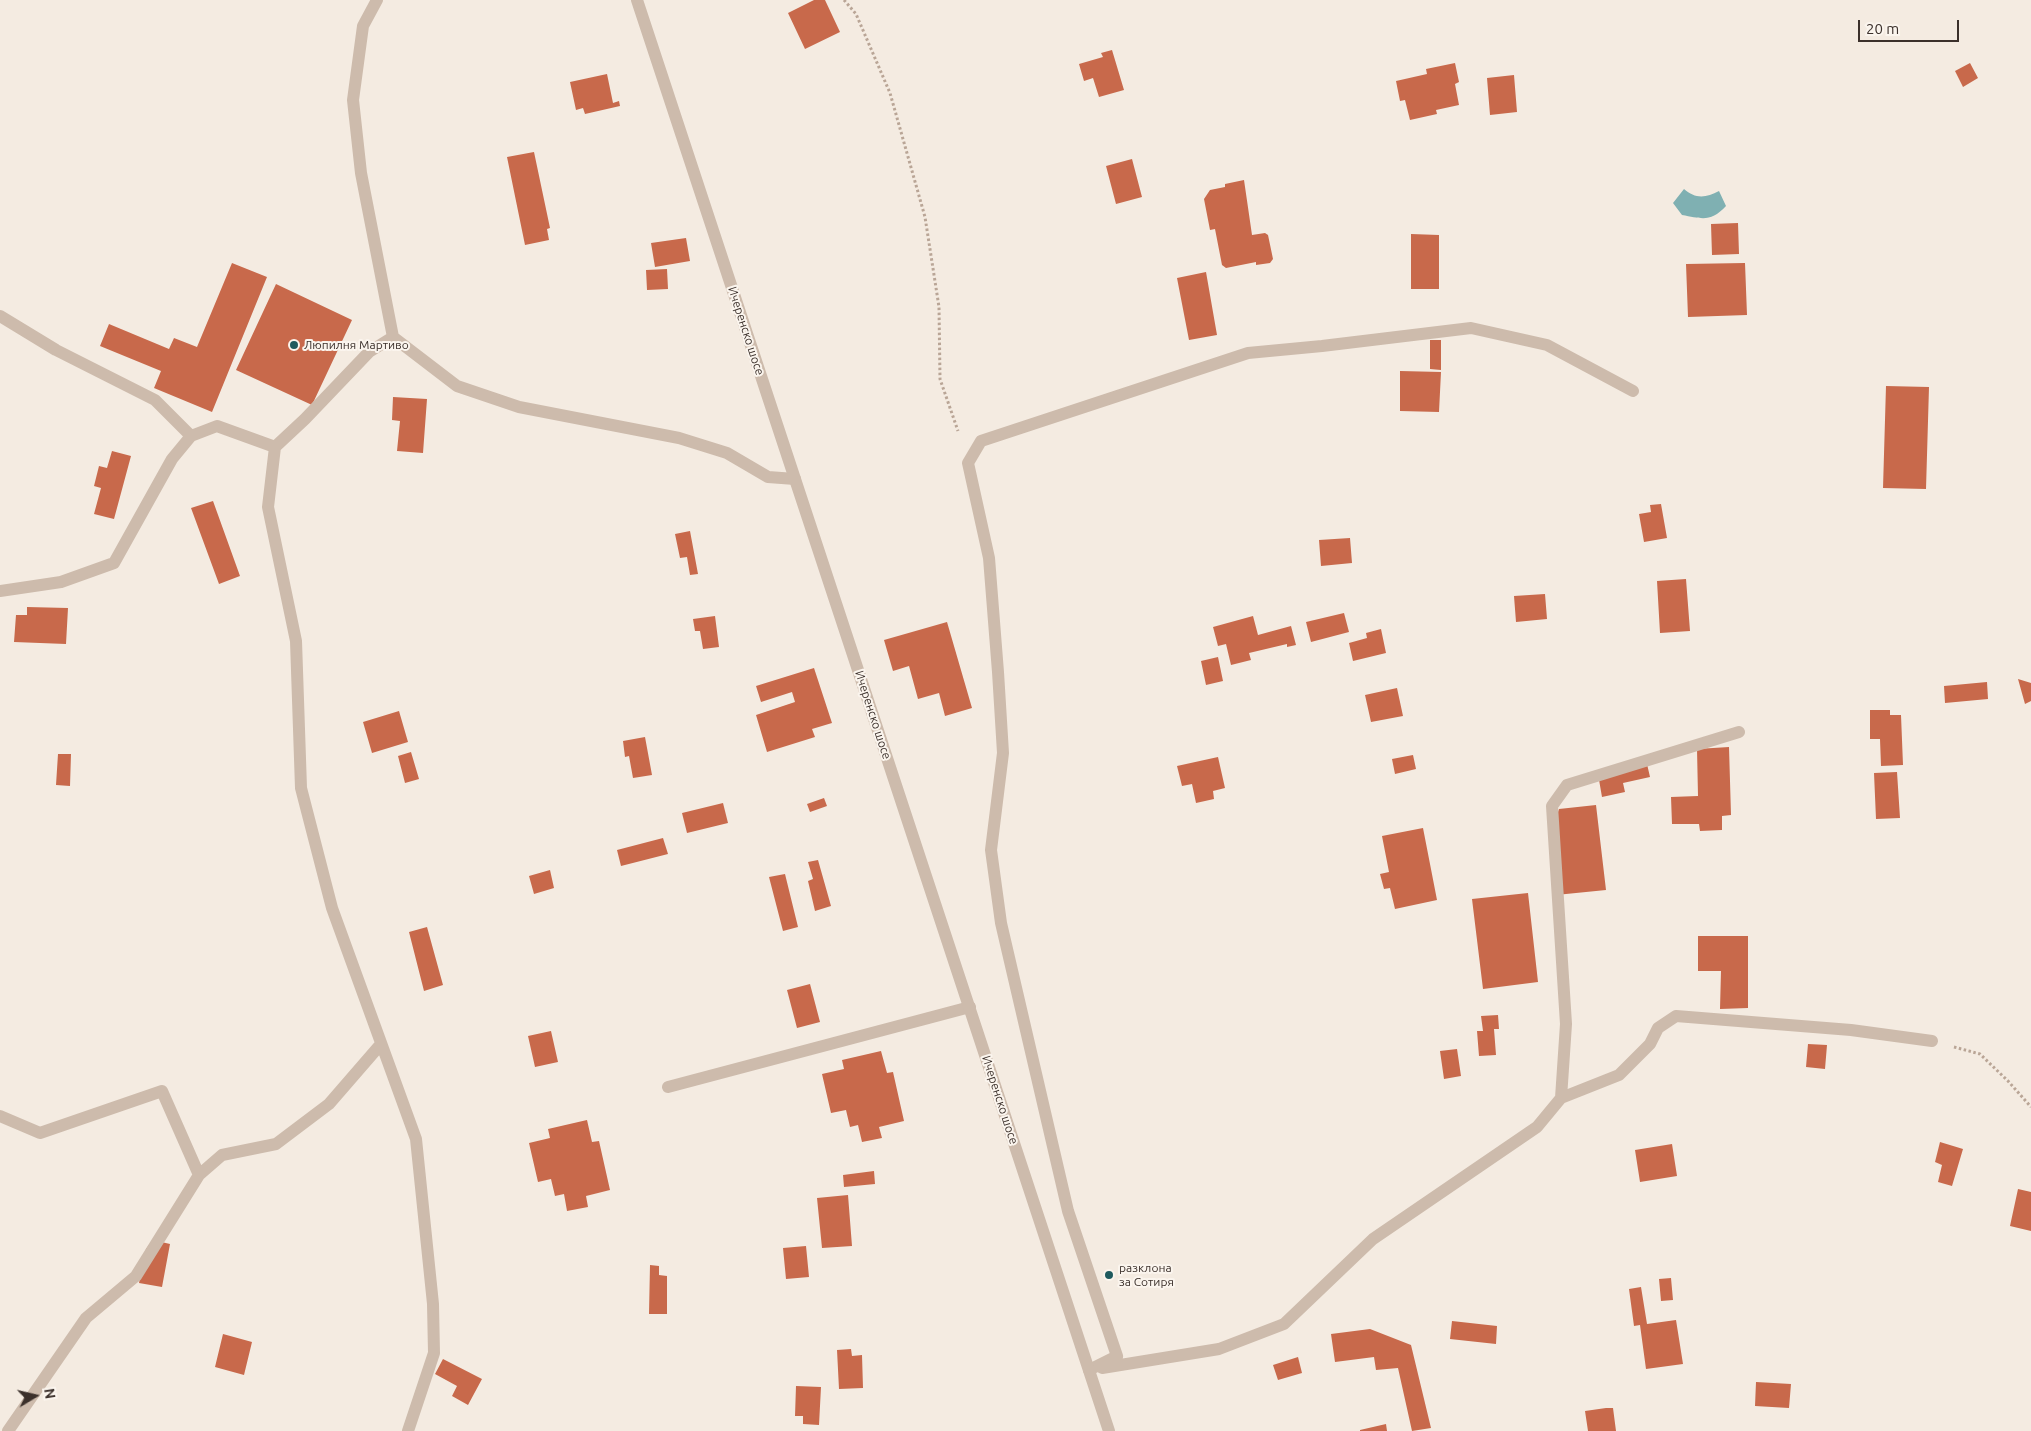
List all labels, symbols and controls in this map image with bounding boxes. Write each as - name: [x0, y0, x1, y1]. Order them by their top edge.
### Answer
- scale bar: [1861, 10, 1962, 42]
- text: 20 m: [1866, 20, 1899, 37]
- street label: Ичеренско шосе: [725, 285, 767, 377]
- place label: Люпилня Мартиво: [304, 338, 409, 352]
- marker: Люпилня Мартиво: [288, 339, 300, 351]
- street label: Ичеренско шосе: [852, 669, 894, 761]
- street label: Ичеренско шосе: [979, 1054, 1021, 1146]
- place label: разклона за Сотиря: [1119, 1261, 1174, 1289]
- marker: разклона за Сотиря: [1103, 1269, 1115, 1281]
- north arrow: [10, 1371, 60, 1421]
- text: N: [41, 1387, 59, 1400]

